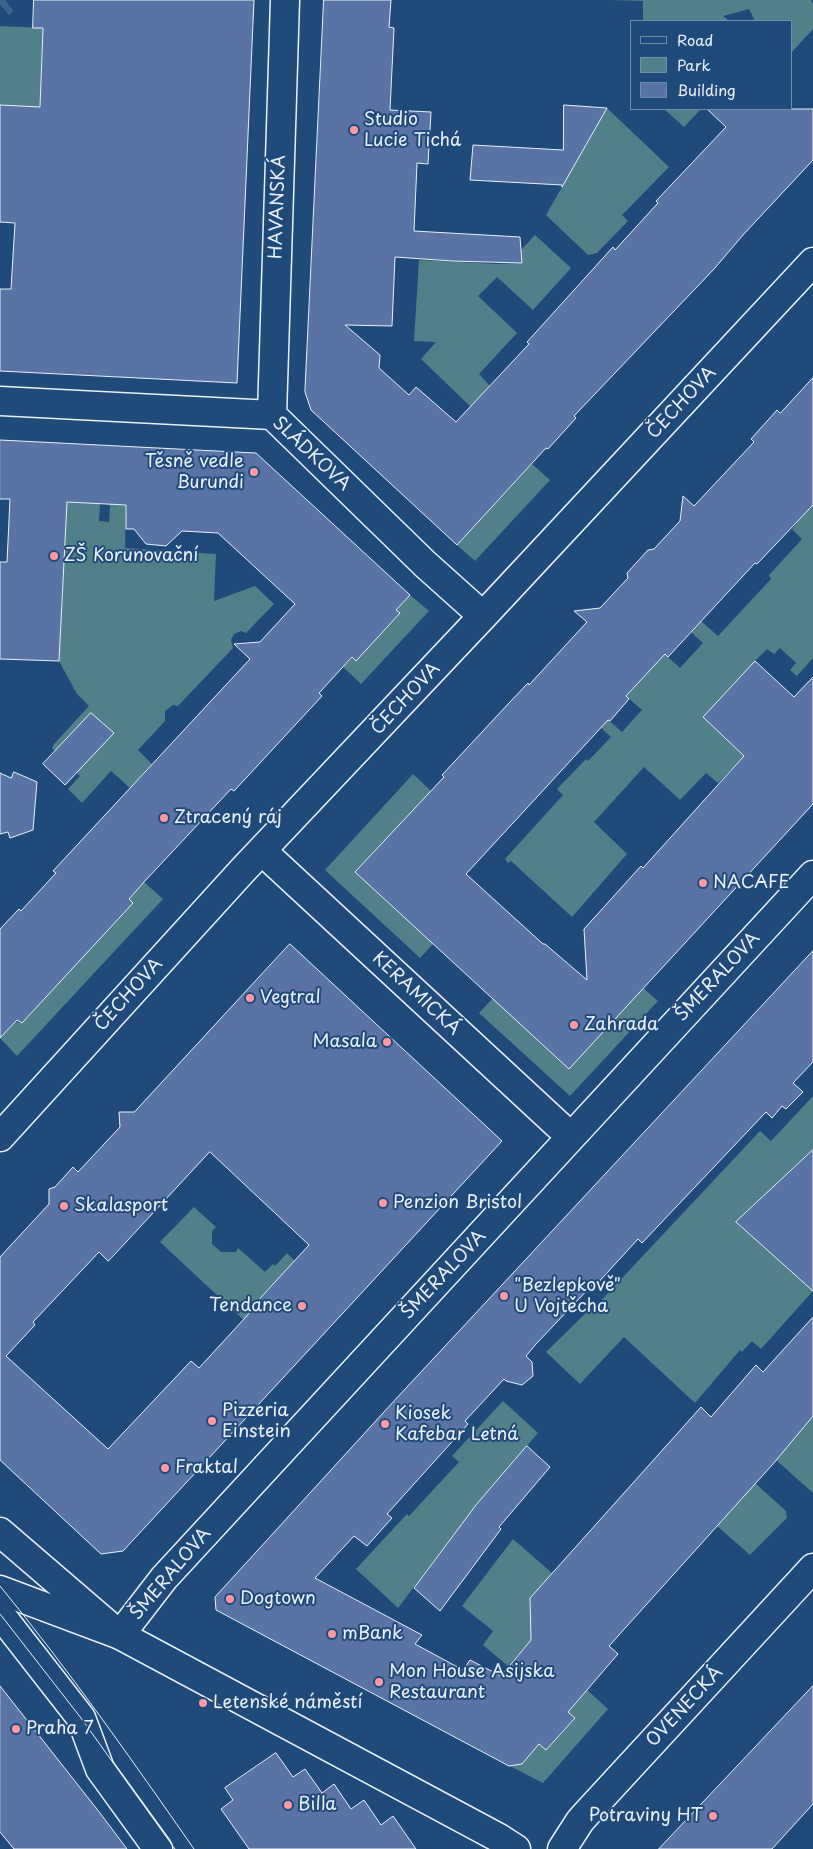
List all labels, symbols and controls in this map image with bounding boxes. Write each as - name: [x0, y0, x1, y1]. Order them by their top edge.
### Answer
- legend: [630, 20, 793, 110]
- text: Road: [677, 28, 713, 51]
- text: Park: [677, 53, 711, 76]
- text: Building: [677, 78, 736, 101]
- place label: Studio Lucie Tichá: [364, 109, 461, 152]
- marker: Studio Lucie Tichá: [348, 124, 360, 136]
- street label: HAVANSKÁ: [265, 155, 291, 259]
- street label: ČECHOVA: [643, 362, 721, 444]
- street label: SLÁDKOVA: [267, 412, 355, 496]
- place label: Těsně vedle Burundi: [145, 451, 244, 494]
- marker: Těsně vedle Burundi: [248, 466, 260, 478]
- place label: ZŠ Korunovační: [64, 545, 198, 567]
- marker: ZŠ Korunovační: [48, 550, 60, 562]
- street label: ČECHOVA: [367, 658, 445, 740]
- place label: Ztracený ráj: [174, 807, 282, 829]
- marker: Ztracený ráj: [158, 812, 170, 824]
- place label: NACAFE: [713, 872, 790, 894]
- marker: NACAFE: [697, 877, 709, 889]
- street label: ŠMERALOVA: [671, 928, 765, 1026]
- street label: KERAMICKÁ: [368, 948, 464, 1040]
- street label: ČECHOVA: [91, 954, 167, 1036]
- place label: Vegtral: [260, 987, 321, 1009]
- marker: Vegtral: [244, 992, 256, 1004]
- place label: Zahrada: [584, 1014, 658, 1036]
- marker: Zahrada: [568, 1019, 580, 1031]
- place label: Masala: [313, 1031, 377, 1053]
- marker: Masala: [381, 1036, 393, 1048]
- place label: Penzion Bristol: [393, 1192, 522, 1214]
- place label: Skalasport: [74, 1195, 168, 1217]
- marker: Penzion Bristol: [377, 1197, 389, 1209]
- marker: Skalasport: [58, 1200, 70, 1212]
- street label: ŠMERALOVA: [397, 1226, 491, 1324]
- place label: "Bezlepkově" U Vojtěcha: [514, 1275, 621, 1318]
- marker: "Bezlepkově" U Vojtěcha: [498, 1290, 510, 1302]
- place label: Tendance: [209, 1295, 292, 1317]
- marker: Tendance: [296, 1300, 308, 1312]
- place label: Pizzeria Einstein: [222, 1400, 291, 1442]
- place label: Kiosek Kafebar Letná: [395, 1403, 518, 1446]
- marker: Pizzeria Einstein: [206, 1415, 218, 1427]
- marker: Kiosek Kafebar Letná: [379, 1418, 391, 1430]
- place label: Fraktal: [175, 1457, 238, 1479]
- marker: Fraktal: [159, 1462, 171, 1474]
- street label: ŠMERALOVA: [126, 1523, 216, 1625]
- place label: Dogtown: [240, 1588, 316, 1610]
- marker: Dogtown: [224, 1593, 236, 1605]
- place label: mBank: [342, 1623, 403, 1645]
- marker: mBank: [326, 1628, 338, 1640]
- place label: Mon House Asijska Restaurant: [389, 1661, 554, 1704]
- street label: OVENECKÁ: [642, 1662, 728, 1752]
- marker: Mon House Asijska Restaurant: [373, 1676, 385, 1688]
- place label: Letenské náměstí: [213, 1692, 362, 1714]
- marker: Letenské náměstí: [197, 1697, 209, 1709]
- place label: Praha 7: [26, 1718, 94, 1740]
- marker: Praha 7: [10, 1723, 22, 1735]
- place label: Billa: [298, 1794, 337, 1816]
- marker: Billa: [282, 1799, 294, 1811]
- place label: Potraviny HT: [588, 1805, 703, 1827]
- marker: Potraviny HT: [707, 1810, 719, 1822]

